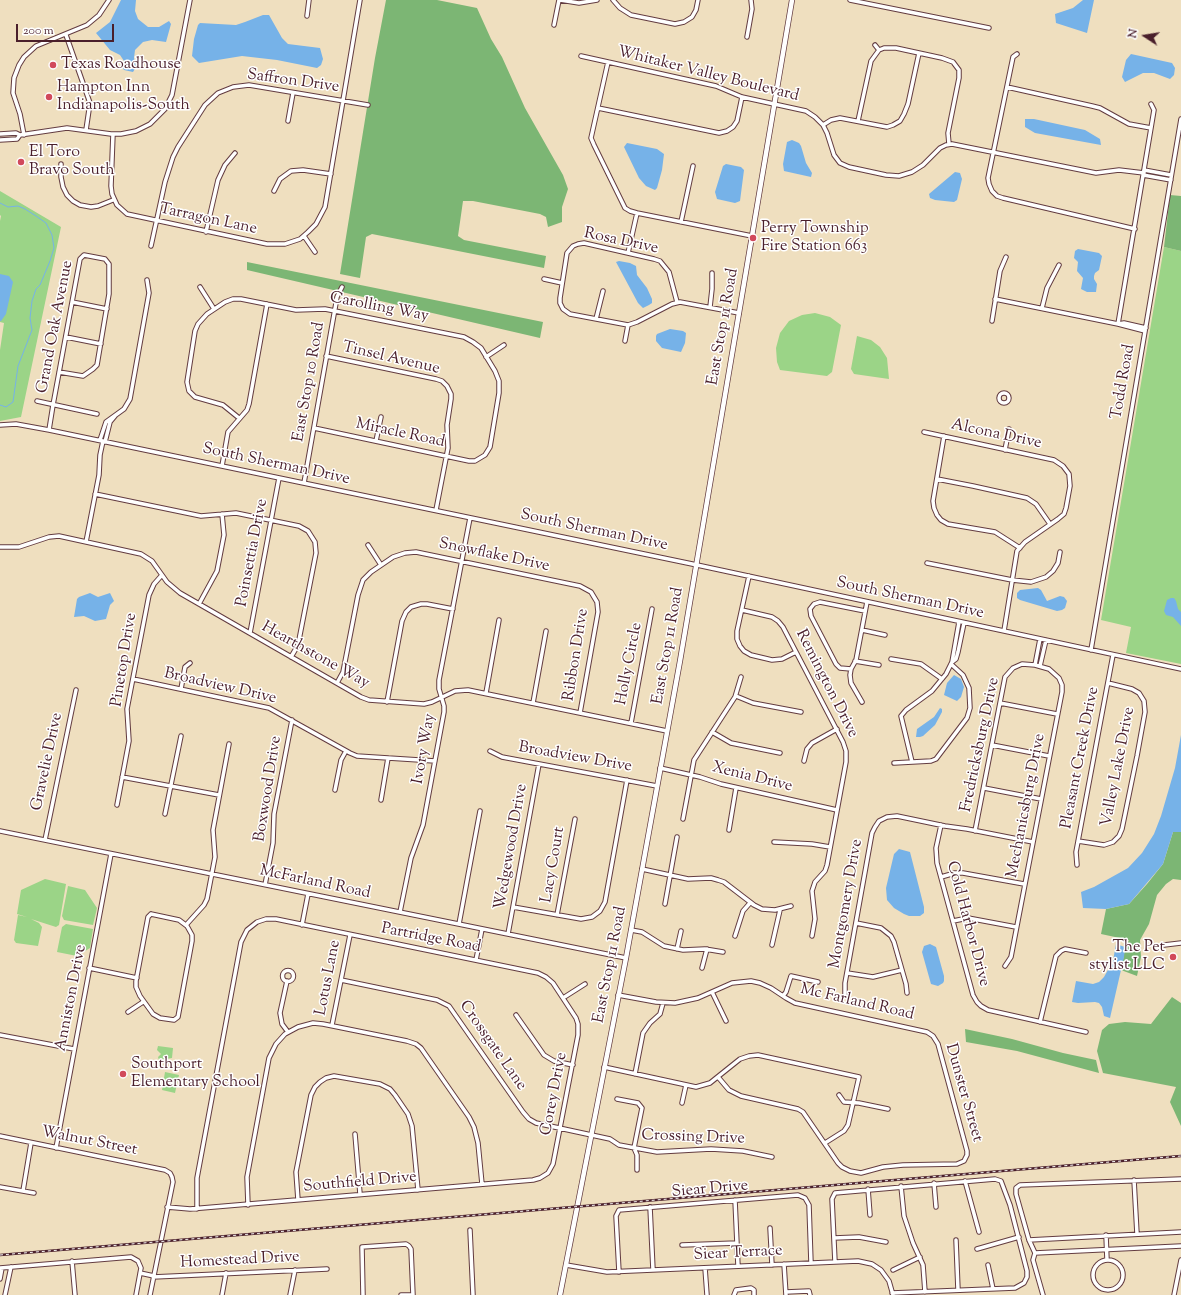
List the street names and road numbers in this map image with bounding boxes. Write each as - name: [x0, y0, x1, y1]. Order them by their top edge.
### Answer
- street label: Whitaker Valley Boulevard: [615, 43, 801, 107]
- street label: Saffron Drive: [246, 66, 340, 98]
- street label: Tarragon Lane: [157, 200, 259, 240]
- street label: Rosa Drive: [582, 225, 660, 259]
- street label: Grand Oak Avenue: [34, 259, 78, 395]
- street label: East Stop 11 Road: [704, 267, 744, 387]
- street label: Carolling Way: [328, 289, 430, 327]
- street label: East Stop 10 Road: [290, 321, 330, 443]
- street label: Tinsel Avenue: [340, 338, 442, 380]
- street label: Todd Road: [1108, 343, 1140, 421]
- street label: Miracle Road: [354, 415, 446, 453]
- street label: Alcona Drive: [949, 416, 1043, 454]
- street label: South Sherman Drive: [201, 440, 351, 490]
- street label: Poinsettia Drive: [233, 497, 273, 609]
- street label: South Sherman Drive: [519, 506, 669, 556]
- street label: Snowflake Drive: [437, 535, 551, 577]
- street label: South Sherman Drive: [835, 574, 985, 624]
- street label: East Stop 11 Road: [649, 586, 689, 706]
- street label: Ribbon Drive: [560, 607, 594, 703]
- street label: Pinetop Drive: [108, 612, 142, 708]
- street label: Hearthstone Way: [258, 618, 372, 694]
- street label: Holly Circle: [613, 621, 647, 707]
- street label: Remington Drive: [790, 627, 862, 741]
- street label: Broadview Drive: [162, 665, 278, 709]
- street label: Fredricksburg Drive: [957, 676, 1005, 814]
- street label: Pleasant Creek Drive: [1058, 685, 1104, 831]
- street label: Valley Lake Drive: [1098, 706, 1140, 828]
- street label: Gravelie Drive: [28, 711, 68, 813]
- street label: Ivory Way: [409, 712, 441, 786]
- street label: Mechanicsburg Drive: [1004, 732, 1050, 880]
- street label: Boxwood Drive: [251, 735, 287, 843]
- street label: Broadview Drive: [517, 739, 633, 777]
- street label: Xenia Drive: [710, 759, 794, 797]
- street label: Wedgewood Drive: [491, 783, 533, 911]
- street label: Lacy Court: [538, 826, 570, 904]
- street label: Montgomery Drive: [826, 838, 868, 970]
- street label: Cold Harbor Drive: [941, 859, 993, 989]
- street label: McFarland Road: [258, 862, 372, 904]
- street label: East Stop 11 Road: [590, 905, 632, 1025]
- street label: Partridge Road: [379, 920, 483, 958]
- street label: Lotus Lane: [312, 939, 346, 1017]
- street label: Anniston Drive: [52, 943, 92, 1053]
- street label: Mc Farland Road: [798, 981, 916, 1025]
- street label: Crossgate Lane: [454, 997, 530, 1095]
- street label: Dunster Street: [940, 1042, 986, 1144]
- street label: Corey Drive: [538, 1051, 572, 1137]
- street label: Walnut Street: [39, 1123, 139, 1161]
- street label: Crossing Drive: [641, 1127, 745, 1149]
- street label: Southfield Drive: [303, 1168, 417, 1198]
- street label: Siear Drive: [671, 1177, 749, 1203]
- street label: Siear Terrace: [693, 1242, 783, 1266]
- street label: Homestead Drive: [180, 1248, 300, 1274]

